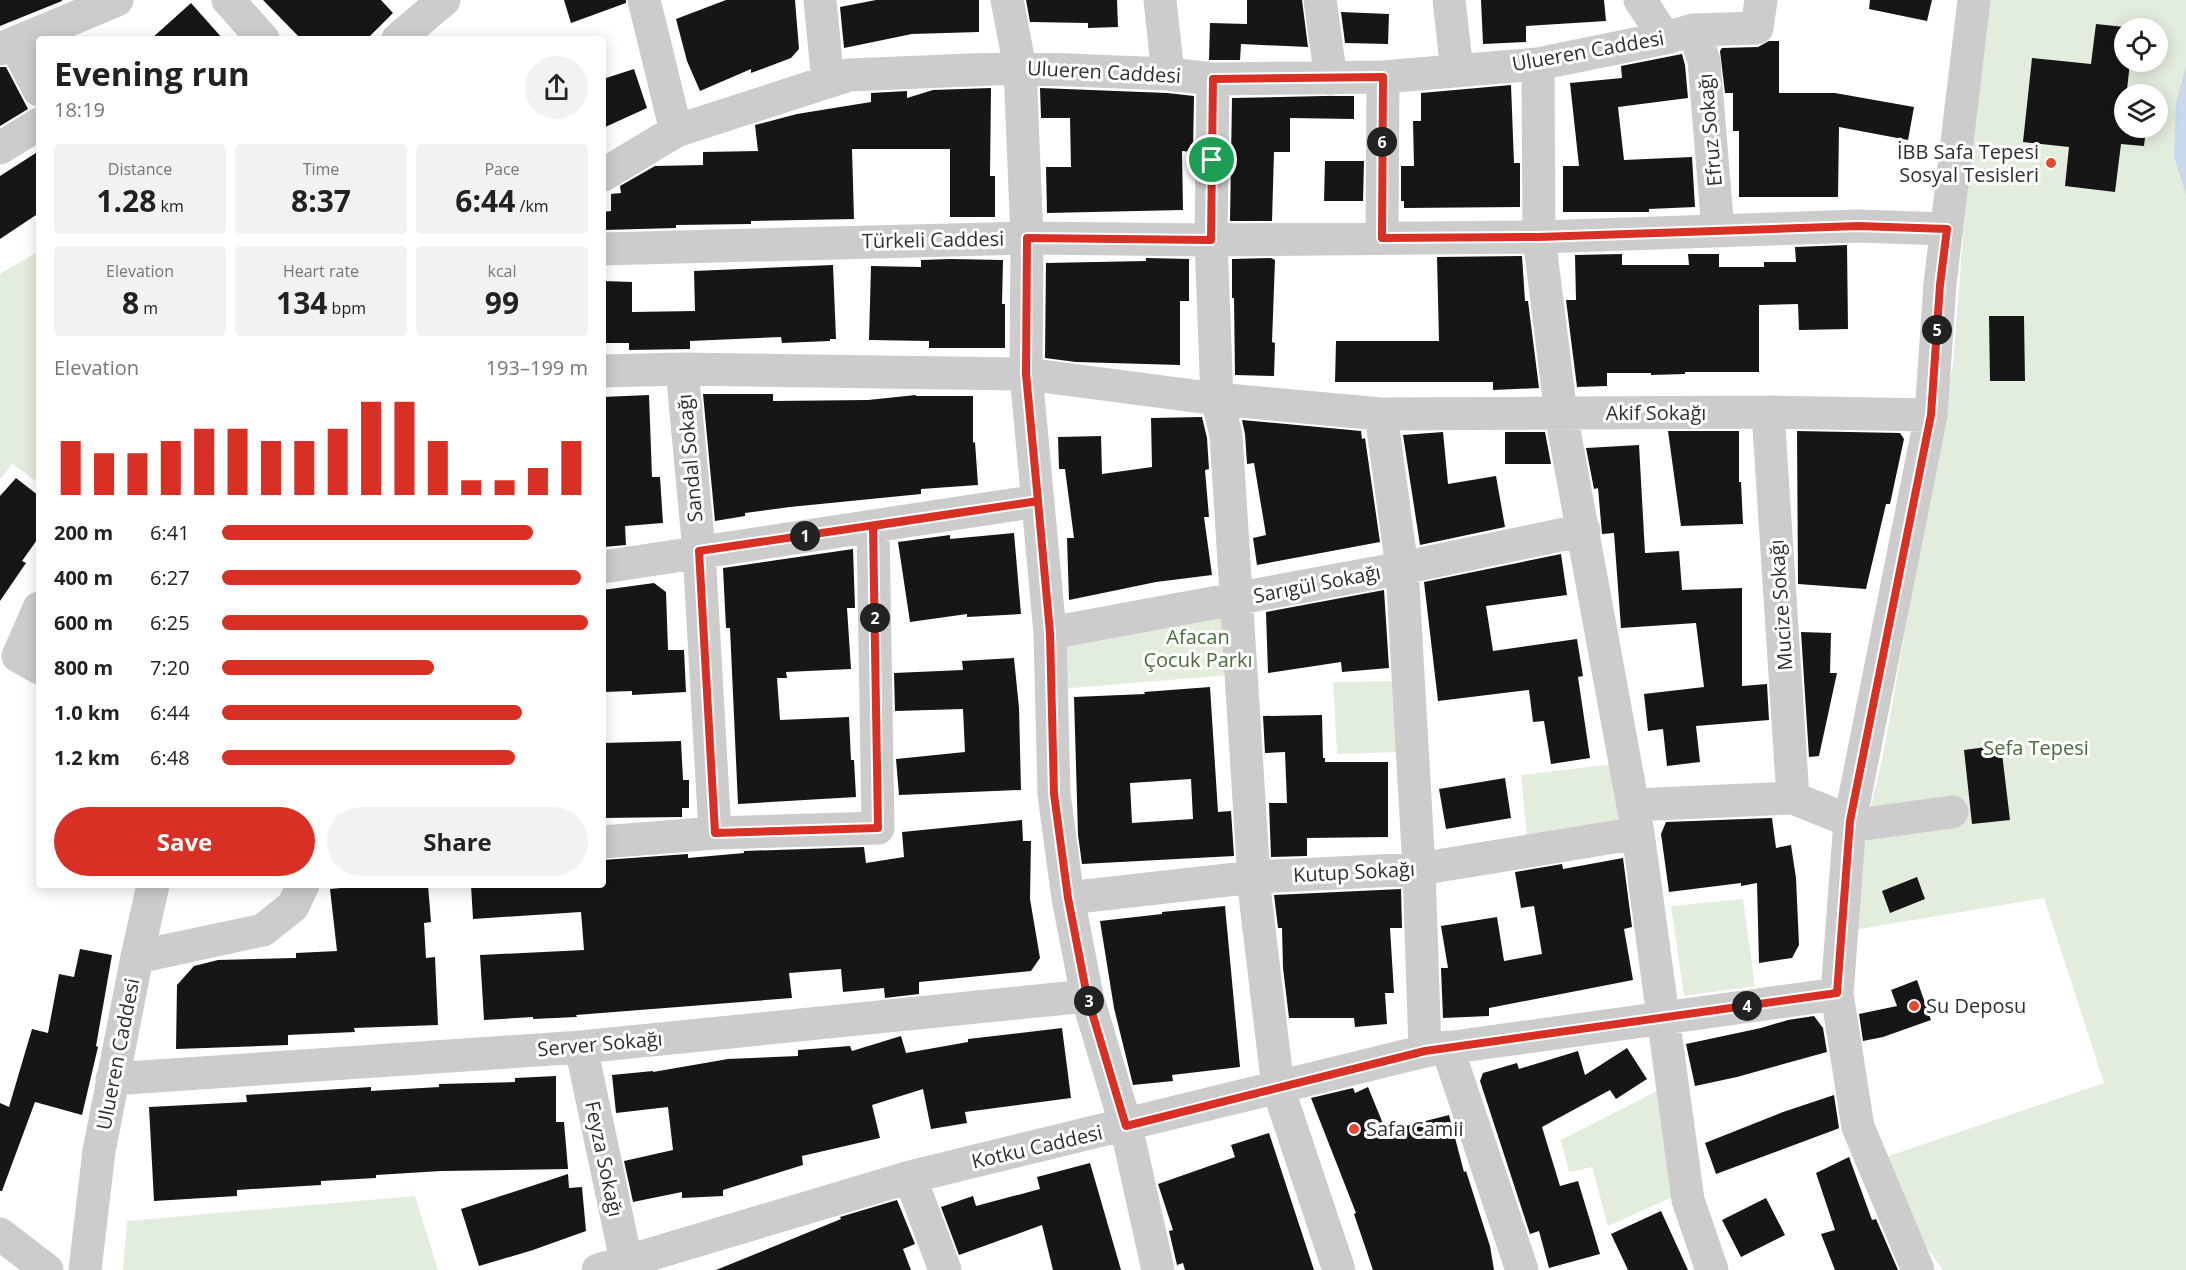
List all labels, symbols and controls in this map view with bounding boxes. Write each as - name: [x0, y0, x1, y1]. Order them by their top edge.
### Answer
- map controls: [2114, 18, 2168, 138]
- button: locate: [2114, 18, 2168, 72]
- street label: Ulueren Caddesi: [1510, 24, 1666, 77]
- text: Evening run: [54, 51, 250, 96]
- street label: Ulueren Caddesi: [1026, 54, 1182, 89]
- button: share: [525, 56, 588, 119]
- street label: Efruz Sokağı: [1691, 72, 1728, 188]
- button: layers: [2114, 84, 2168, 138]
- text: 18:19: [54, 96, 105, 123]
- pin: 6: [1367, 127, 1397, 157]
- text: 6: [1377, 131, 1387, 153]
- pin: [1186, 134, 1237, 185]
- place label: İBB Safa Tepesi Sosyal Tesisleri: [1897, 138, 2039, 188]
- icon: arrive: [1195, 143, 1228, 176]
- marker: İBB Safa Tepesi Sosyal Tesisleri: [2044, 156, 2058, 170]
- text: Distance: [108, 158, 172, 180]
- text: Time: [303, 158, 339, 180]
- text: Pace: [484, 158, 520, 180]
- text: 1.28: [96, 180, 156, 221]
- text: 8:37: [291, 180, 351, 221]
- text: 6:44: [455, 180, 515, 221]
- text: km: [156, 195, 184, 217]
- text: /km: [515, 195, 549, 217]
- street label: Türkeli Caddesi: [862, 225, 1004, 254]
- text: Elevation: [106, 260, 174, 282]
- text: Heart rate: [283, 260, 359, 282]
- text: kcal: [488, 260, 517, 282]
- text: 8: [122, 282, 139, 323]
- text: 134: [276, 282, 327, 323]
- text: 99: [485, 282, 519, 323]
- text: m: [139, 297, 158, 319]
- text: bpm: [327, 297, 366, 319]
- pin: 5: [1922, 315, 1952, 345]
- text: 5: [1932, 319, 1942, 341]
- text: Elevation: [54, 354, 139, 381]
- text: 193–199 m: [486, 354, 588, 381]
- street label: Sandal Sokağı: [670, 393, 709, 523]
- street label: Akif Sokağı: [1606, 399, 1706, 426]
- text: 200 m: [54, 519, 113, 546]
- text: 6:41: [150, 519, 190, 546]
- pin: 1: [790, 521, 820, 551]
- text: 1: [800, 525, 810, 547]
- street label: Mucize Sokağı: [1762, 539, 1799, 671]
- street label: Sarıgül Sokağı: [1251, 558, 1383, 609]
- text: 400 m: [54, 564, 113, 591]
- text: 6:27: [150, 564, 190, 591]
- pin: 2: [860, 603, 890, 633]
- text: 2: [870, 607, 880, 629]
- text: 600 m: [54, 609, 113, 636]
- text: 6:25: [150, 609, 190, 636]
- park label: Afacan Çocuk Parkı: [1143, 623, 1253, 673]
- text: 800 m: [54, 654, 113, 681]
- text: 7:20: [150, 654, 190, 681]
- text: 1.0 km: [54, 699, 120, 726]
- text: 6:44: [150, 699, 190, 726]
- park label: Sefa Tepesi: [1983, 734, 2089, 761]
- text: 1.2 km: [54, 744, 120, 771]
- text: 6:48: [150, 744, 190, 771]
- button: Save: [54, 807, 315, 876]
- button: Share: [327, 807, 588, 876]
- street label: Kutup Sokağı: [1292, 855, 1416, 888]
- street label: Ulueren Caddesi: [90, 976, 145, 1132]
- pin: 3: [1074, 986, 1104, 1016]
- text: 3: [1084, 990, 1094, 1012]
- pin: 4: [1732, 991, 1762, 1021]
- place label: Su Deposu: [1926, 992, 2026, 1019]
- text: 4: [1742, 995, 1752, 1017]
- marker: Su Deposu: [1907, 999, 1921, 1013]
- street label: Server Sokağı: [536, 1025, 664, 1062]
- street label: Feyza Sokağı: [579, 1098, 630, 1219]
- place label: Safa Camii: [1366, 1115, 1463, 1142]
- street label: Kotku Caddesi: [969, 1118, 1105, 1175]
- marker: Safa Camii: [1347, 1122, 1361, 1136]

